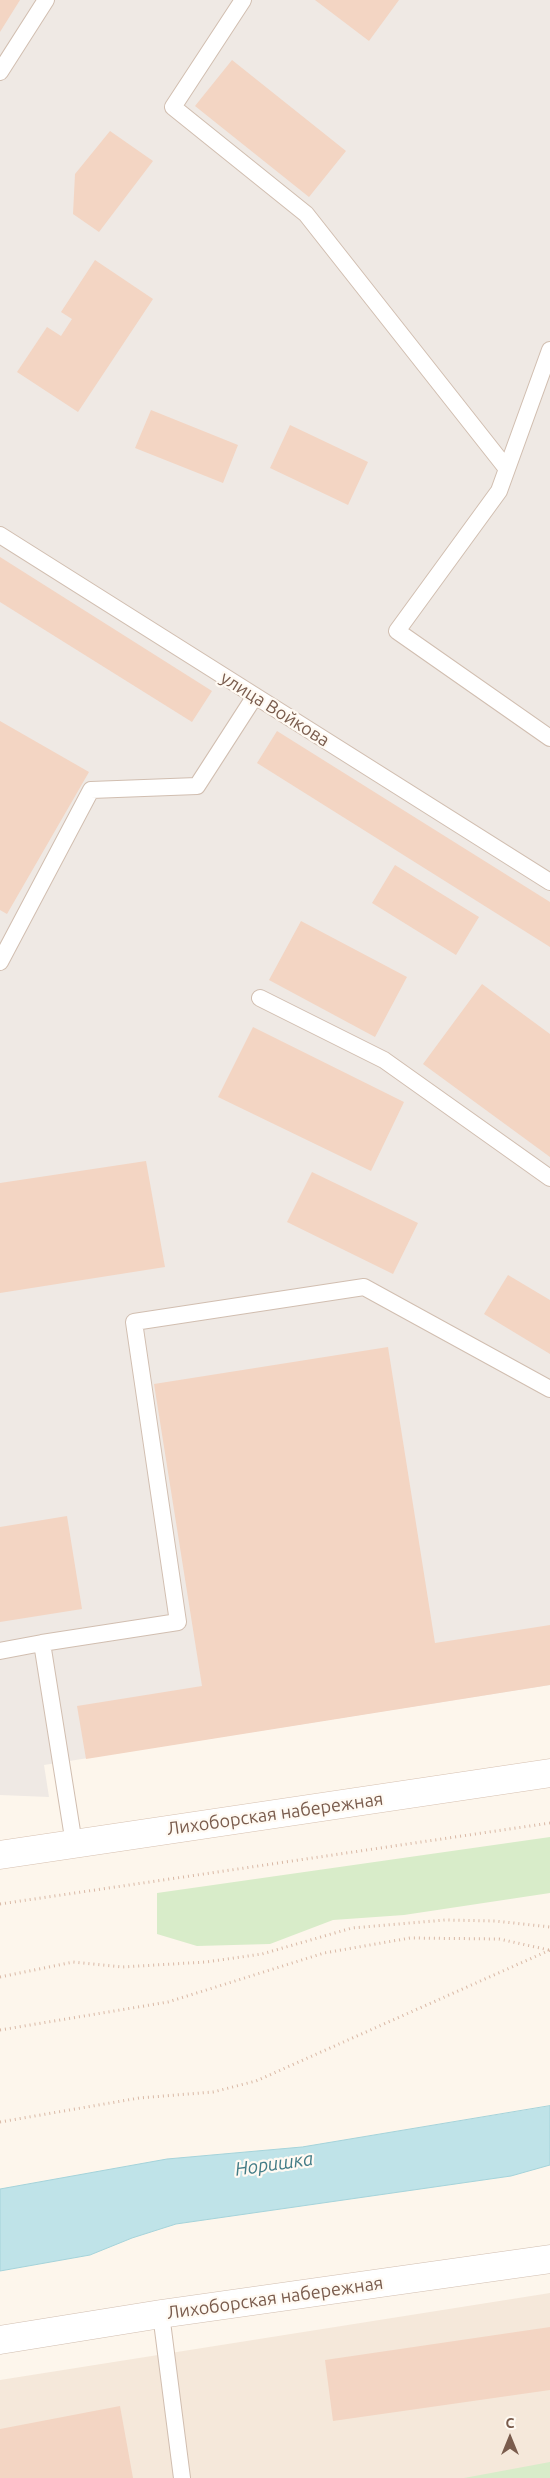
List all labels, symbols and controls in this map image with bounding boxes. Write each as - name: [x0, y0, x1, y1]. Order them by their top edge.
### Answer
- street label: улица Войкова: [216, 667, 334, 751]
- street label: Лихоборская набережная: [165, 1788, 385, 1840]
- water label: Норишка: [233, 2147, 315, 2181]
- street label: Лихоборская набережная: [165, 2272, 385, 2324]
- north arrow: [485, 2413, 535, 2463]
- text: С: [506, 2415, 514, 2431]

